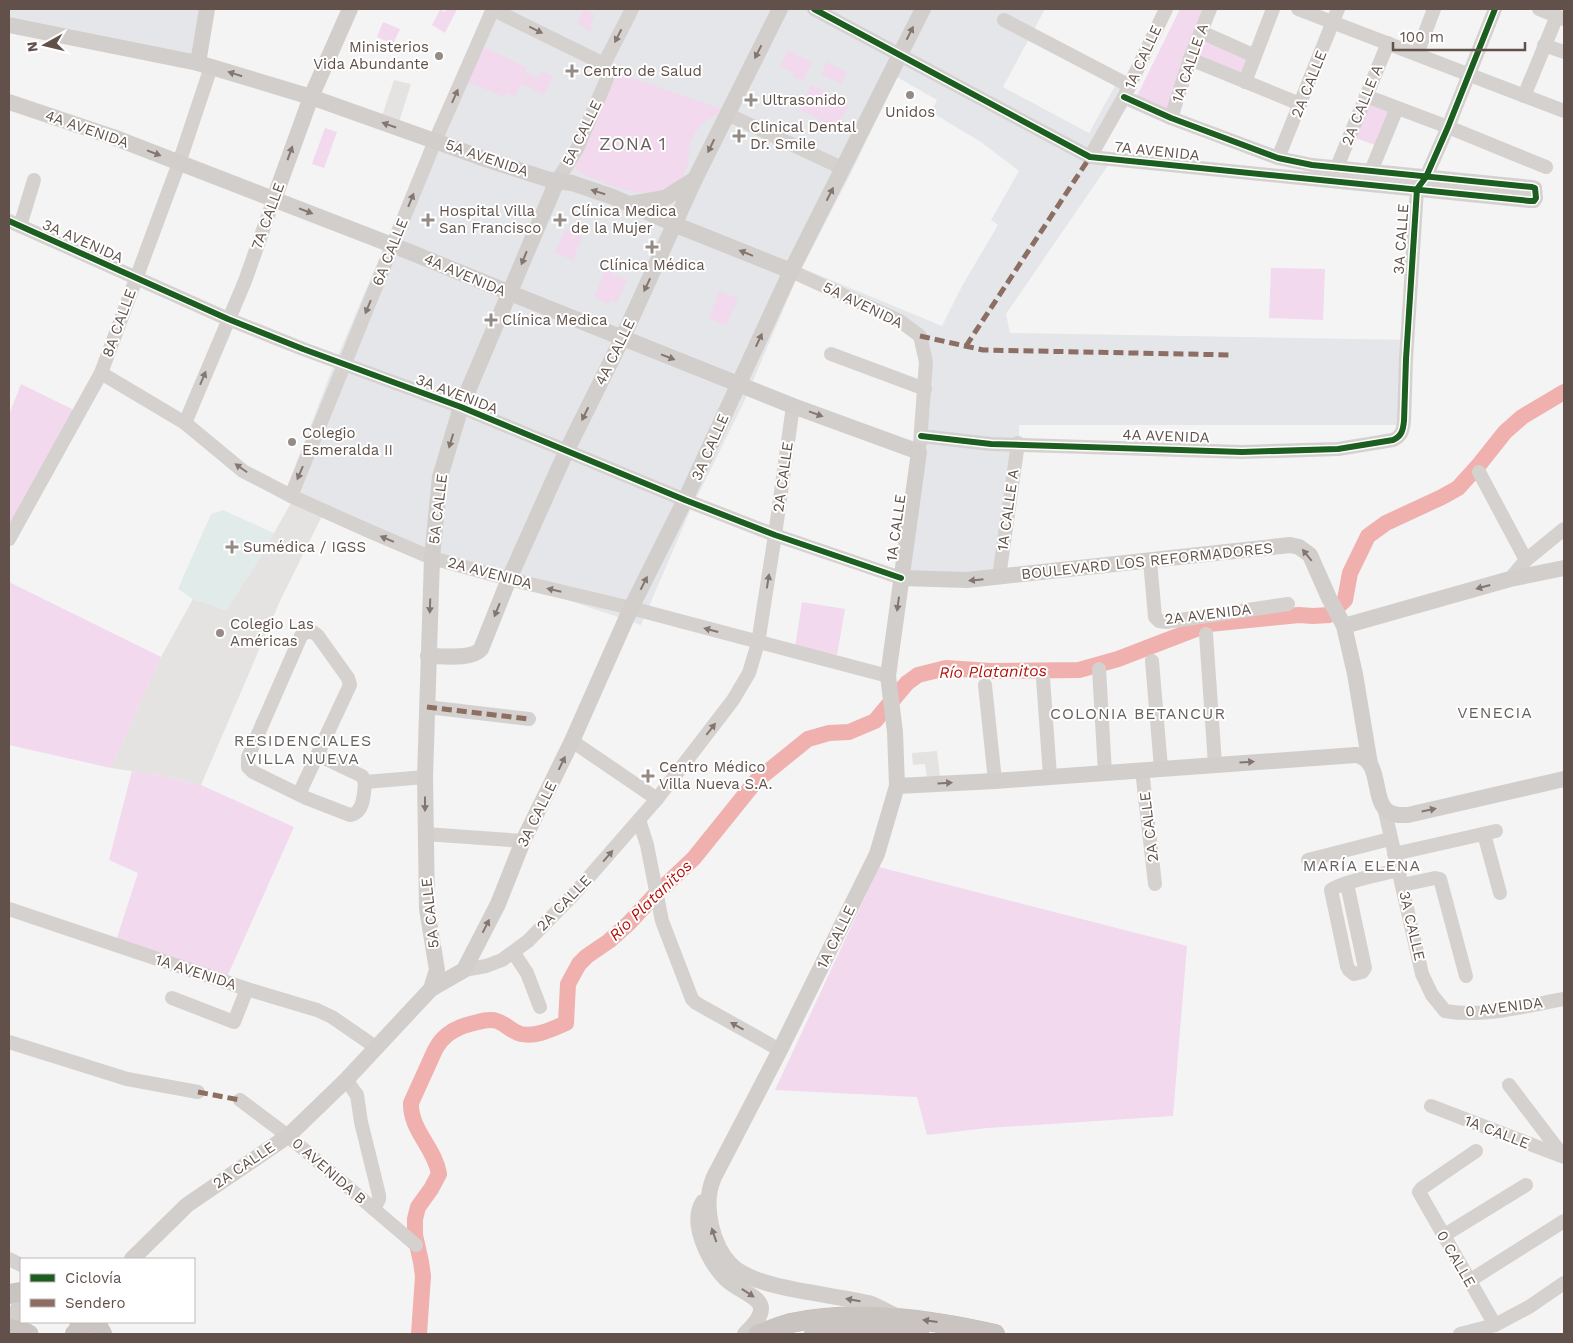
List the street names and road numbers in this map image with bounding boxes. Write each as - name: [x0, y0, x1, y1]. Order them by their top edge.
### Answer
- street label: 1A CALLE A: [1168, 21, 1212, 105]
- street label: 1A CALLE: [1120, 22, 1166, 92]
- street label: 2A CALLE: [1287, 48, 1331, 120]
- street label: 2A CALLE A: [1338, 62, 1386, 148]
- street label: 5A CALLE: [558, 97, 606, 169]
- street label: 4A AVENIDA: [43, 106, 131, 152]
- street label: 5A AVENIDA: [443, 135, 531, 181]
- street label: 7A AVENIDA: [1114, 138, 1201, 164]
- street label: 7A CALLE: [248, 180, 288, 252]
- street label: 3A CALLE: [1390, 203, 1412, 275]
- street label: 3A AVENIDA: [40, 215, 126, 267]
- street label: 6A CALLE: [368, 216, 412, 288]
- street label: 4A AVENIDA: [421, 250, 509, 300]
- street label: 5A AVENIDA: [820, 278, 906, 332]
- street label: 8A CALLE: [98, 286, 140, 360]
- street label: 4A CALLE: [591, 316, 639, 388]
- street label: 3A AVENIDA: [413, 370, 501, 418]
- street label: 3A CALLE: [687, 411, 733, 483]
- street label: 4A AVENIDA: [1122, 425, 1210, 447]
- street label: 2A CALLE: [769, 441, 797, 513]
- street label: 1A CALLE A: [993, 468, 1023, 552]
- street label: 5A CALLE: [425, 473, 451, 545]
- street label: 1A CALLE: [882, 493, 910, 563]
- street label: BOULEVARD LOS REFORMADORES: [1020, 539, 1274, 583]
- street label: 2A AVENIDA: [446, 553, 534, 593]
- street label: 2A AVENIDA: [1164, 600, 1252, 628]
- street label: 3A CALLE: [513, 778, 561, 850]
- street label: 2A CALLE: [1136, 791, 1162, 863]
- street label: 2A CALLE: [533, 871, 595, 935]
- street label: 5A CALLE: [417, 877, 443, 949]
- street label: 3A CALLE: [1395, 889, 1429, 963]
- street label: 1A CALLE: [813, 903, 859, 971]
- street label: 1A AVENIDA: [153, 950, 239, 994]
- street label: 0 AVENIDA: [1464, 993, 1544, 1021]
- street label: 1A CALLE: [1462, 1111, 1532, 1153]
- street label: 0 AVENIDA B: [288, 1134, 370, 1208]
- street label: 2A CALLE: [210, 1138, 278, 1192]
- street label: 0 CALLE: [1433, 1228, 1479, 1290]

